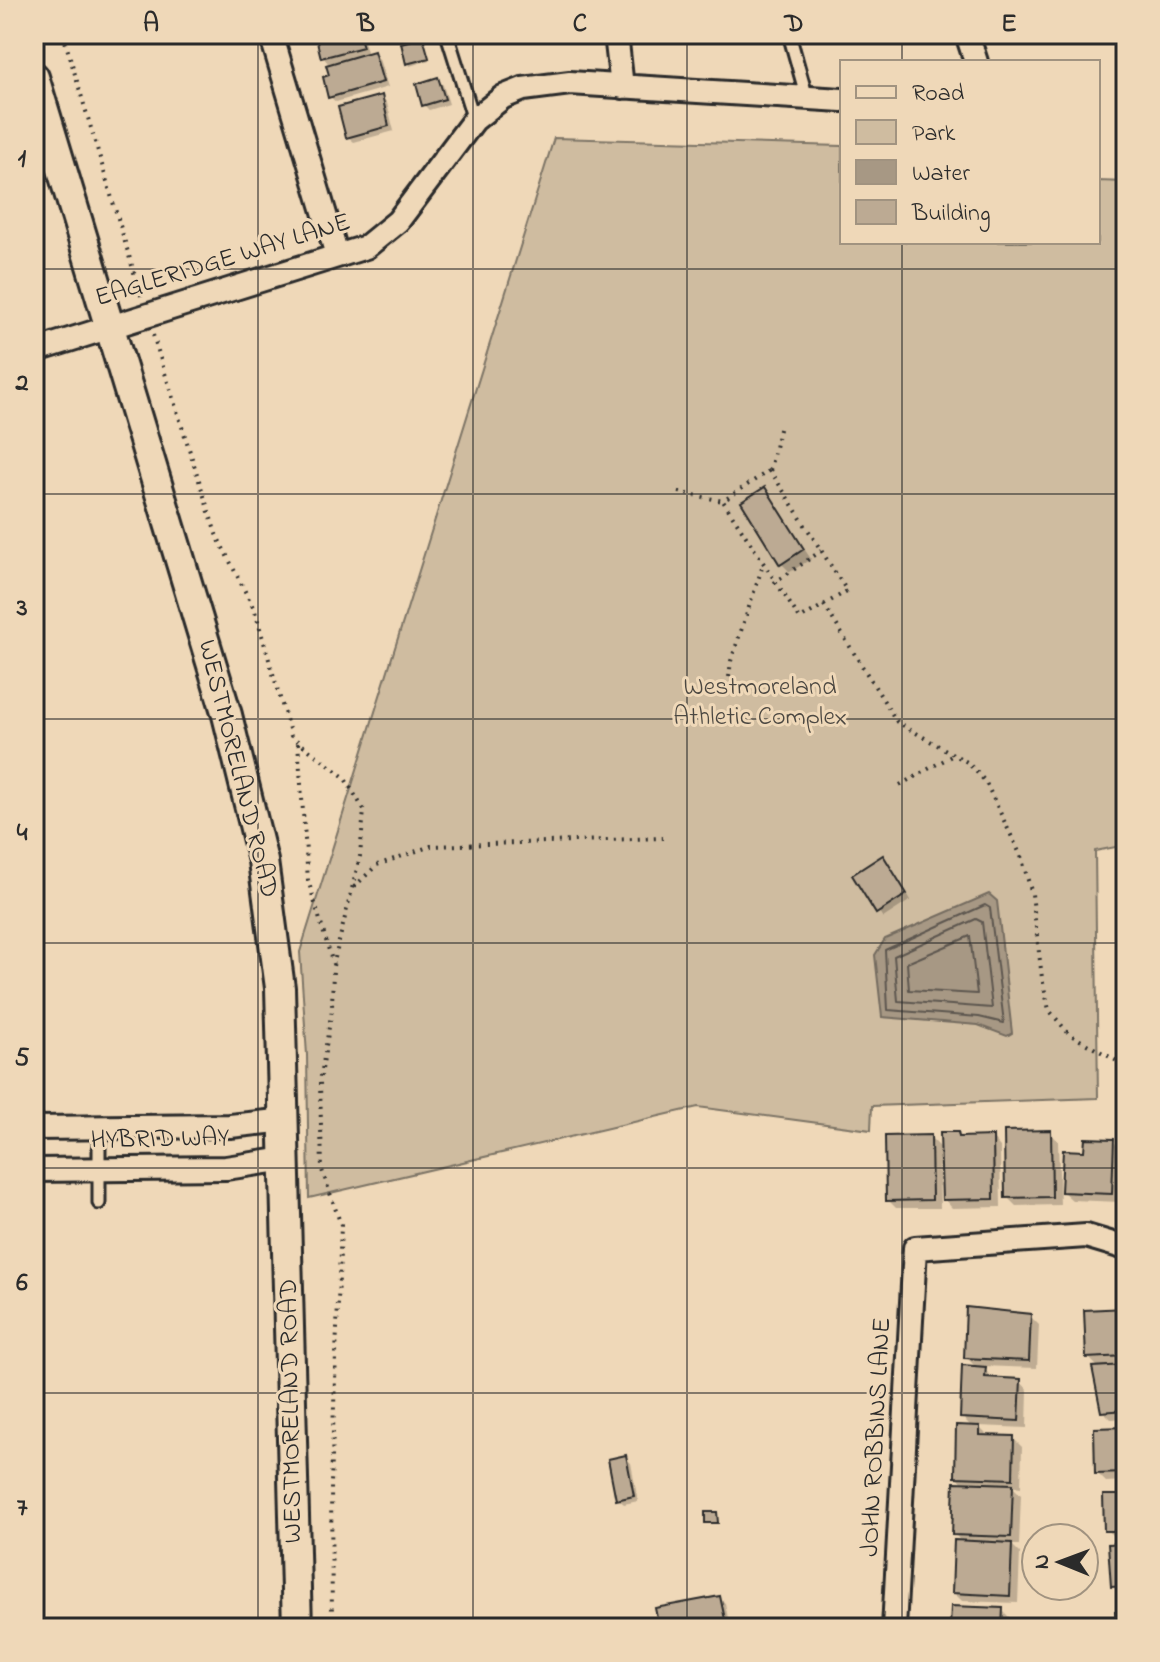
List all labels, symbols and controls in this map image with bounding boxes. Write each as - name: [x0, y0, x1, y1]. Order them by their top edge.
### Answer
- text: A: [143, 6, 159, 44]
- text: B: [356, 6, 375, 44]
- text: C: [573, 6, 587, 44]
- text: D: [783, 6, 804, 44]
- text: E: [1001, 6, 1017, 44]
- legend: [840, 60, 1100, 244]
- text: Road: [912, 77, 965, 112]
- text: Park: [912, 117, 956, 152]
- text: 1: [18, 141, 27, 179]
- text: Water: [912, 157, 970, 192]
- text: Building: [911, 197, 991, 232]
- street label: EAGLERIDGE WAY LANE: [91, 204, 355, 318]
- text: 2: [15, 365, 29, 403]
- text: 3: [16, 590, 28, 628]
- street label: WESTMORELAND ROAD: [187, 636, 287, 902]
- park label: Westmoreland Athletic Complex: [673, 669, 847, 737]
- text: 4: [17, 815, 28, 853]
- text: 5: [15, 1040, 30, 1078]
- street label: HYBRID WAY: [90, 1120, 230, 1160]
- text: 6: [16, 1265, 28, 1303]
- street label: WESTMORELAND ROAD: [271, 1278, 313, 1544]
- street label: JOHN ROBBINS LANE: [852, 1316, 902, 1558]
- text: 7: [17, 1490, 28, 1528]
- north arrow: [1020, 1522, 1100, 1602]
- text: N: [1027, 1554, 1059, 1569]

